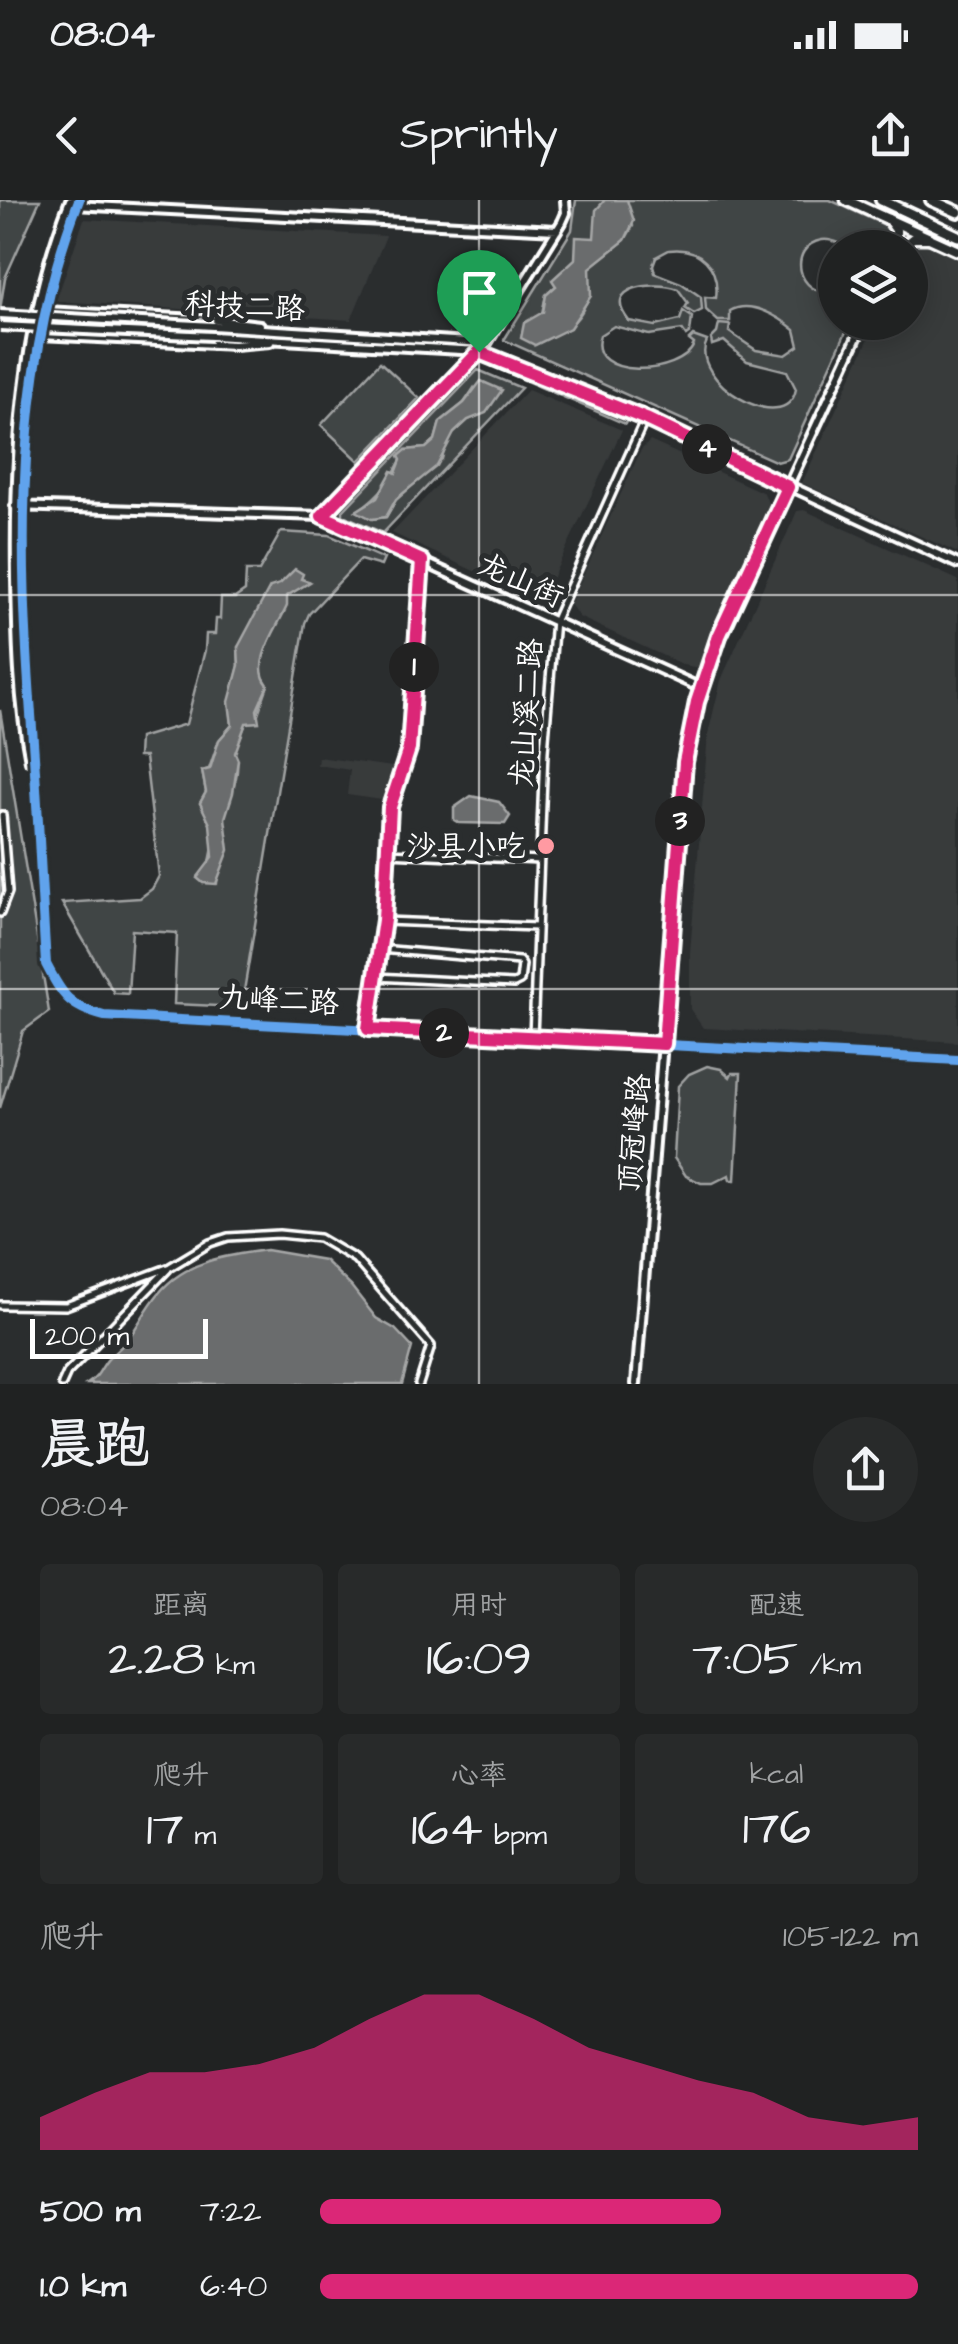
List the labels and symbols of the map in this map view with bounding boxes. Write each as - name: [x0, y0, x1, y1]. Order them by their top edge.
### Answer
- pin: [437, 250, 522, 353]
- street label: 科技二路: [184, 283, 306, 331]
- pin: 4: [682, 424, 732, 474]
- street label: 龙山街: [471, 543, 570, 618]
- street label: 龙山溪二路: [501, 637, 553, 789]
- pin: 1: [389, 642, 439, 692]
- pin: 3: [655, 796, 705, 846]
- place label: 沙县小吃: [406, 826, 526, 868]
- marker: 沙县小吃: [535, 835, 557, 857]
- street label: 九峰二路: [218, 977, 340, 1025]
- pin: 2: [419, 1008, 469, 1058]
- street label: 顶冠峰路: [609, 1071, 661, 1195]
- scale bar: [30, 1314, 208, 1358]

